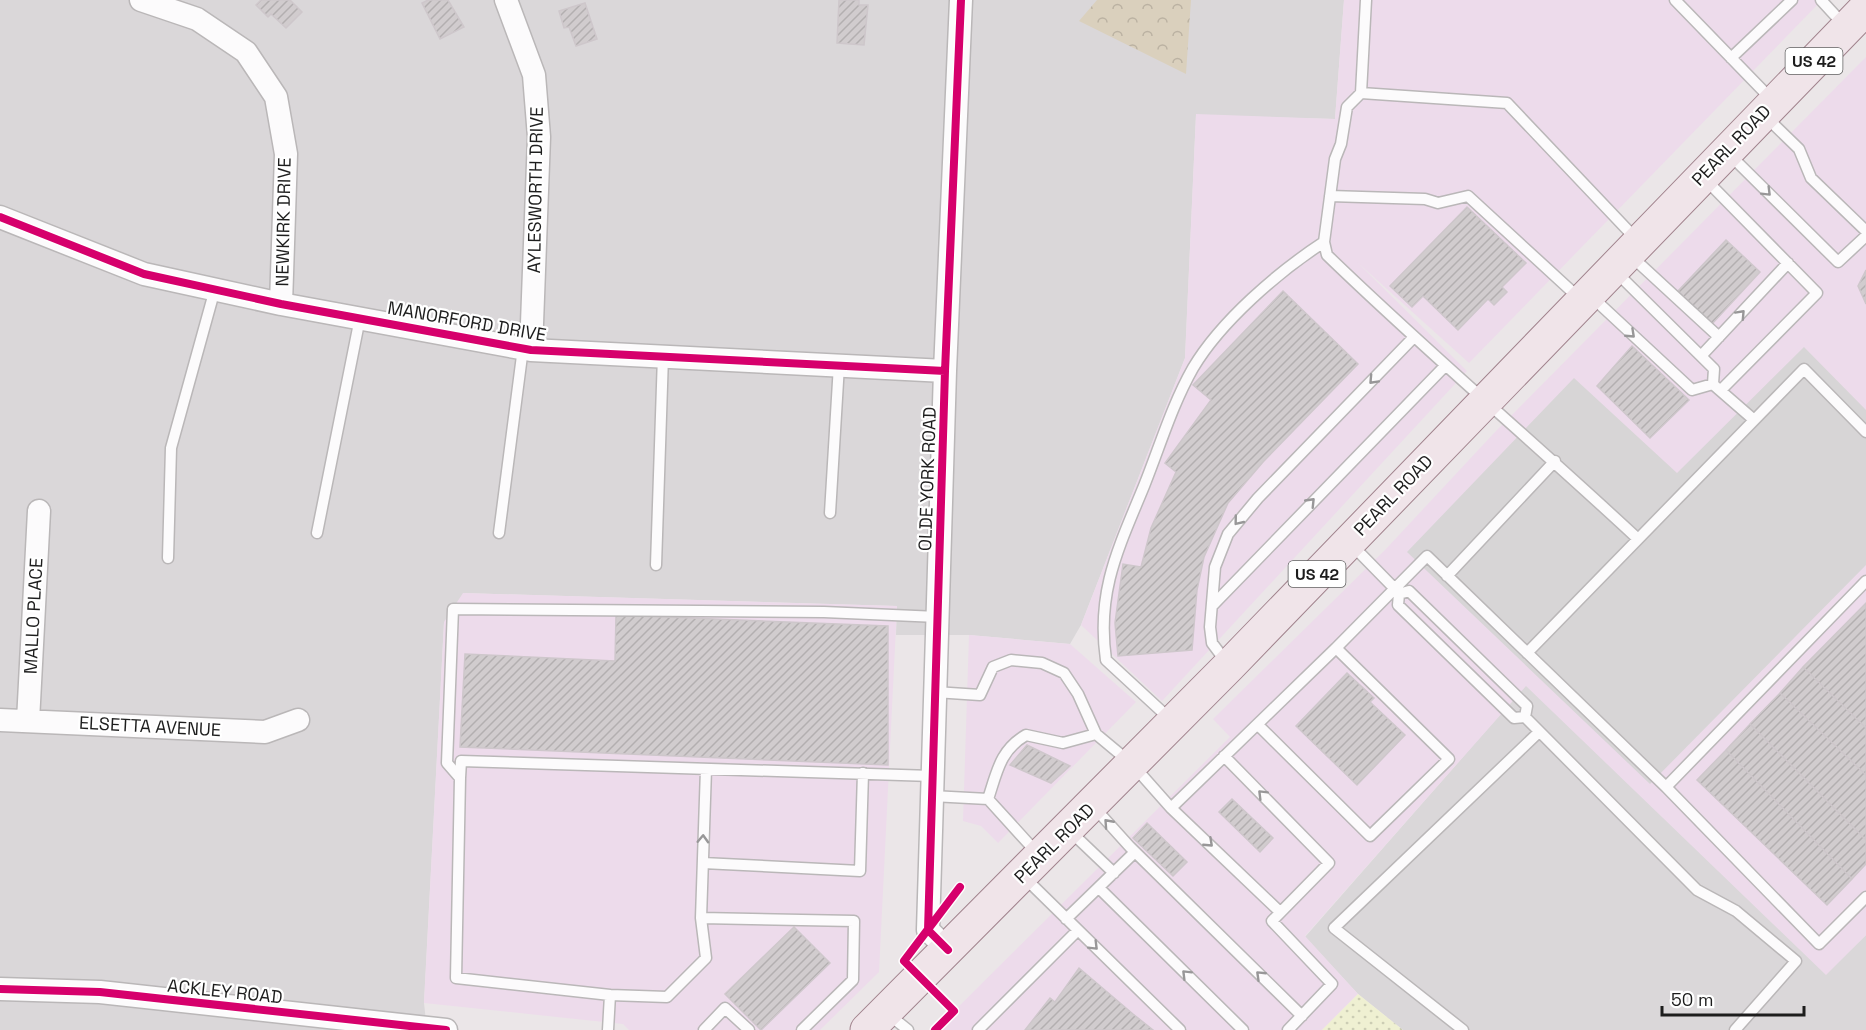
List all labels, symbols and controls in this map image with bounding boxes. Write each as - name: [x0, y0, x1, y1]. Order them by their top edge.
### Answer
- road number: US 42: [1786, 48, 1842, 74]
- street label: PEARL ROAD: [1687, 100, 1775, 190]
- street label: AYLESWORTH DRIVE: [522, 106, 548, 274]
- street label: NEWKIRK DRIVE: [270, 157, 296, 287]
- one-way arrow: [1760, 184, 1771, 195]
- street label: MANORFORD DRIVE: [386, 296, 548, 346]
- one-way arrow: [1734, 310, 1745, 320]
- one-way arrow: [1624, 326, 1635, 337]
- one-way arrow: [1369, 374, 1380, 384]
- street label: OLDE YORK ROAD: [913, 406, 941, 552]
- street label: PEARL ROAD: [1349, 450, 1437, 540]
- one-way arrow: [1304, 499, 1315, 510]
- one-way arrow: [1235, 514, 1246, 525]
- street label: MALLO PLACE: [18, 557, 48, 675]
- road number: US 42: [1288, 561, 1346, 587]
- street label: ELSETTA AVENUE: [78, 711, 222, 741]
- one-way arrow: [1258, 791, 1269, 802]
- street label: PEARL ROAD: [1009, 798, 1099, 888]
- one-way arrow: [1104, 819, 1115, 829]
- one-way arrow: [697, 834, 710, 843]
- one-way arrow: [1202, 836, 1213, 847]
- one-way arrow: [1086, 938, 1097, 949]
- one-way arrow: [1182, 970, 1193, 981]
- one-way arrow: [1257, 972, 1268, 983]
- street label: ACKLEY ROAD: [166, 974, 284, 1008]
- scale bar: [1662, 979, 1804, 1017]
- text: 50 m: [1671, 988, 1713, 1011]

